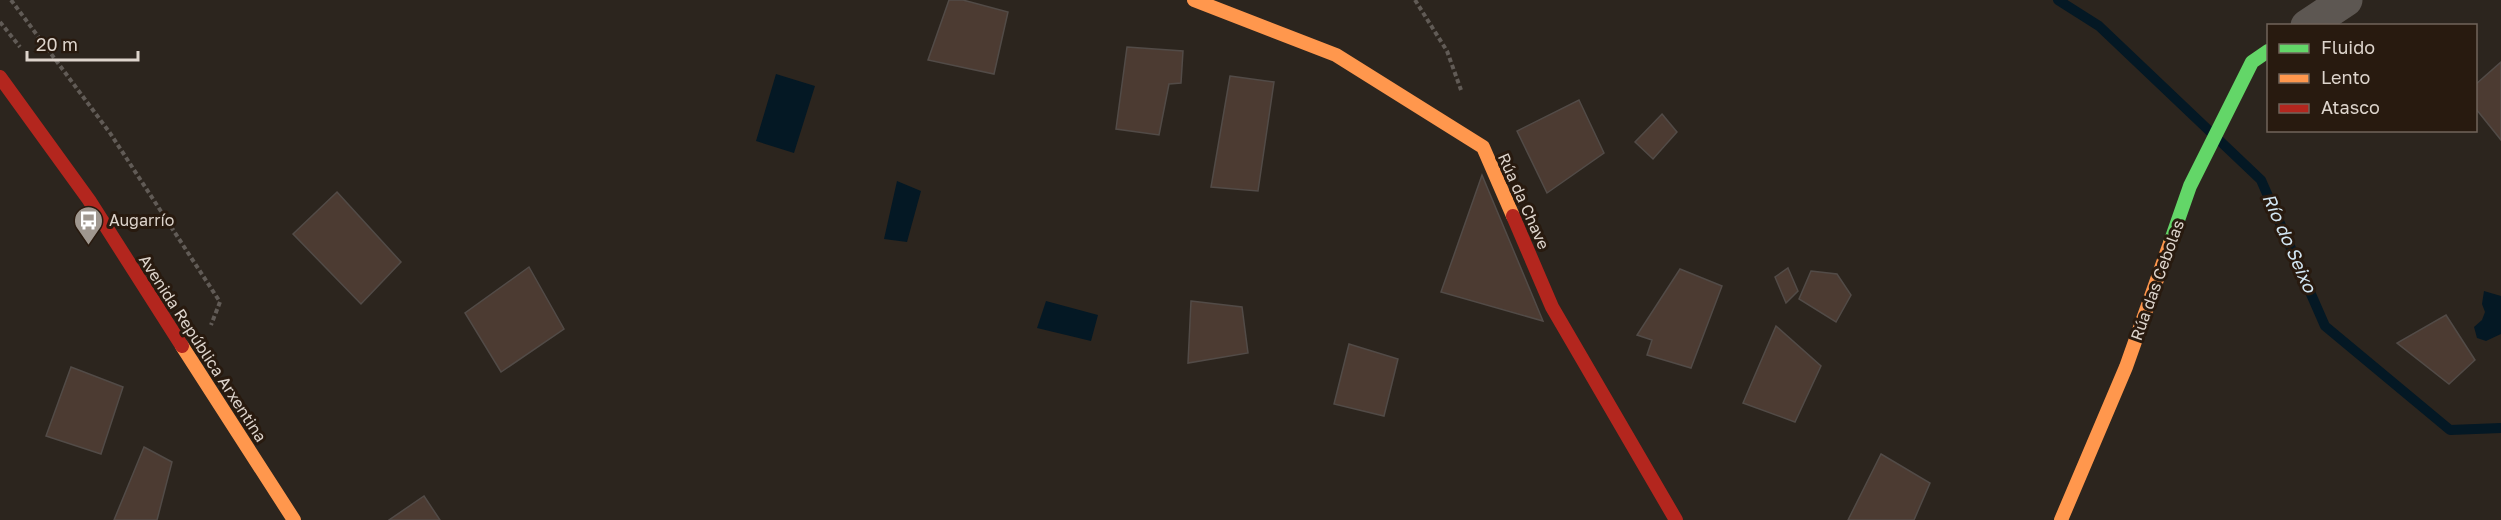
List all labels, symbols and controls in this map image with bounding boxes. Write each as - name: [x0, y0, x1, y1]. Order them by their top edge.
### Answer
- scale bar: [27, 24, 138, 62]
- legend: [2267, 24, 2477, 132]
- text: 20 m: [36, 33, 78, 55]
- text: Fluido: [2321, 36, 2375, 58]
- text: Lento: [2321, 66, 2370, 88]
- text: Atasco: [2321, 96, 2380, 118]
- street label: Rúa da Chave: [1494, 150, 1554, 252]
- water label: Río do Seixo: [2258, 190, 2322, 297]
- bus stop icon: Augarrío: [72, 204, 104, 246]
- place label: Augarrío: [109, 210, 174, 230]
- street label: Rúa das Cebolas: [2126, 217, 2188, 343]
- street label: Avenida República Arxentina: [135, 251, 271, 445]

